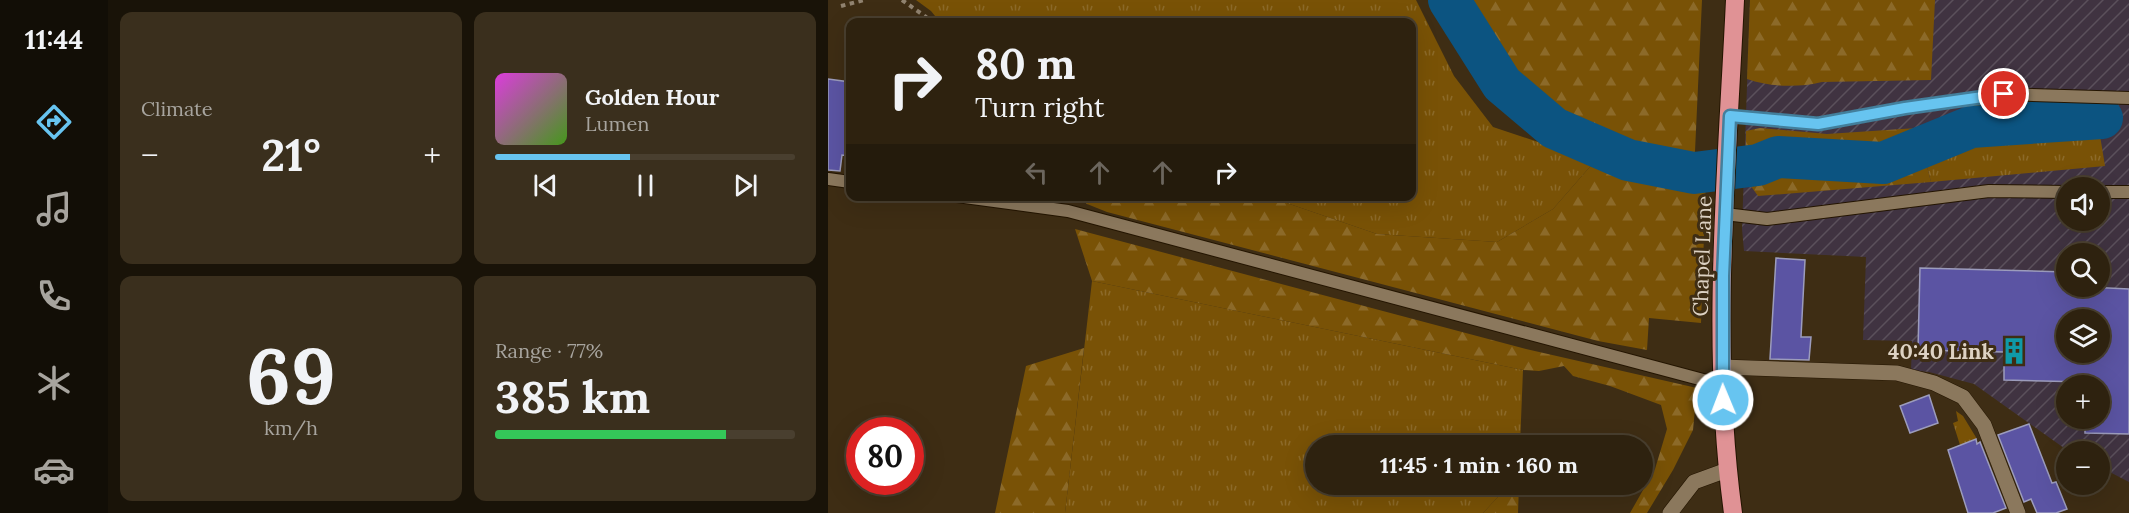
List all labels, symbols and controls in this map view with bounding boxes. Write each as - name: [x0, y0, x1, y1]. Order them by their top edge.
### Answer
- text: 11:44: [25, 22, 83, 56]
- text: 80 m: [975, 37, 1075, 91]
- icon: right: [876, 42, 954, 120]
- pin: [1978, 68, 2029, 119]
- icon: arrive: [1987, 77, 2020, 110]
- text: Golden Hour: [585, 83, 719, 111]
- text: Turn right: [975, 90, 1104, 124]
- text: Climate: [141, 96, 213, 121]
- icon: directions: [33, 101, 75, 143]
- text: Lumen: [585, 111, 649, 136]
- text: 21°: [261, 126, 321, 183]
- text: −: [141, 134, 159, 176]
- text: +: [423, 134, 441, 176]
- icon: left: [1020, 156, 1053, 189]
- icon: ahead: [1083, 156, 1116, 189]
- icon: ahead: [1146, 156, 1179, 189]
- icon: right: [1209, 156, 1242, 189]
- icon: previous: [529, 169, 562, 202]
- icon: pause: [629, 169, 662, 202]
- icon: next: [729, 169, 762, 202]
- map controls: [2056, 177, 2110, 495]
- button: sound: [2056, 177, 2110, 231]
- icon: music: [33, 188, 75, 230]
- street label: Chapel Lane: [1686, 195, 1718, 317]
- button: search: [2056, 243, 2110, 297]
- icon: phone: [33, 275, 75, 317]
- button: layers: [2056, 309, 2110, 363]
- text: 69: [246, 326, 336, 425]
- building icon: 40:40 Link: [1999, 336, 2029, 366]
- text: Range · 77%: [495, 338, 603, 363]
- place label: 40:40 Link: [1888, 338, 1995, 365]
- icon: climate: [33, 362, 75, 404]
- text: 385 km: [495, 368, 650, 425]
- position arrow: [1691, 368, 1755, 432]
- button: +: [2056, 375, 2110, 429]
- text: km/h: [264, 415, 318, 440]
- speed limit sign: 80: [846, 417, 924, 495]
- button: −: [2056, 441, 2110, 495]
- icon: car: [33, 449, 75, 491]
- text: 11:45 · 1 min · 160 m: [1380, 451, 1578, 479]

